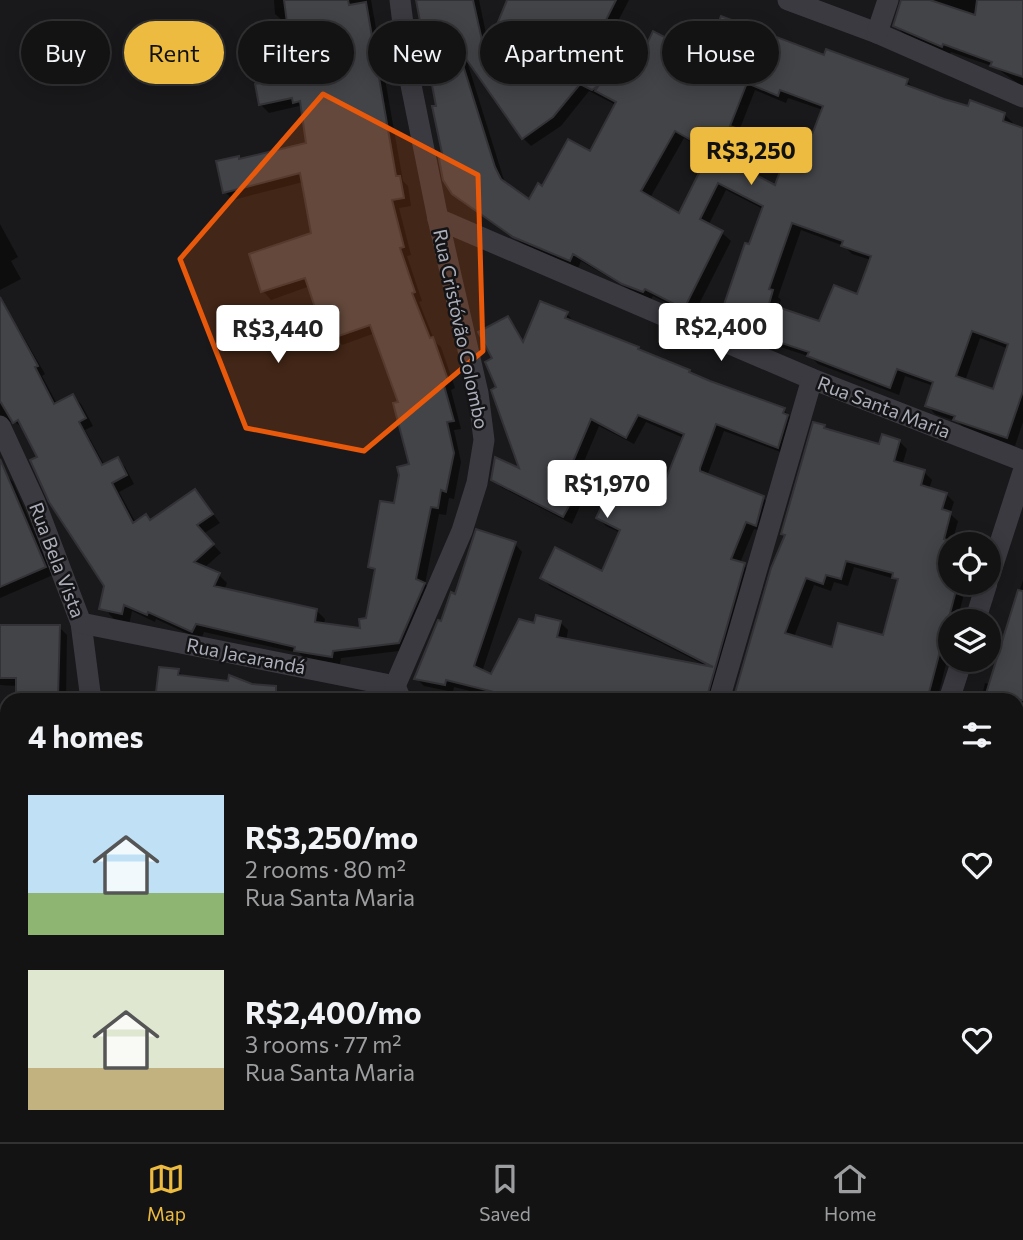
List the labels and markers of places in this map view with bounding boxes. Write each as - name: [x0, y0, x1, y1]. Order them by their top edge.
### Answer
- pin: R$3,250: [686, 128, 816, 187]
- pin: R$2,400: [656, 304, 786, 363]
- pin: R$3,440: [213, 306, 343, 365]
- pin: R$1,970: [542, 461, 672, 520]

